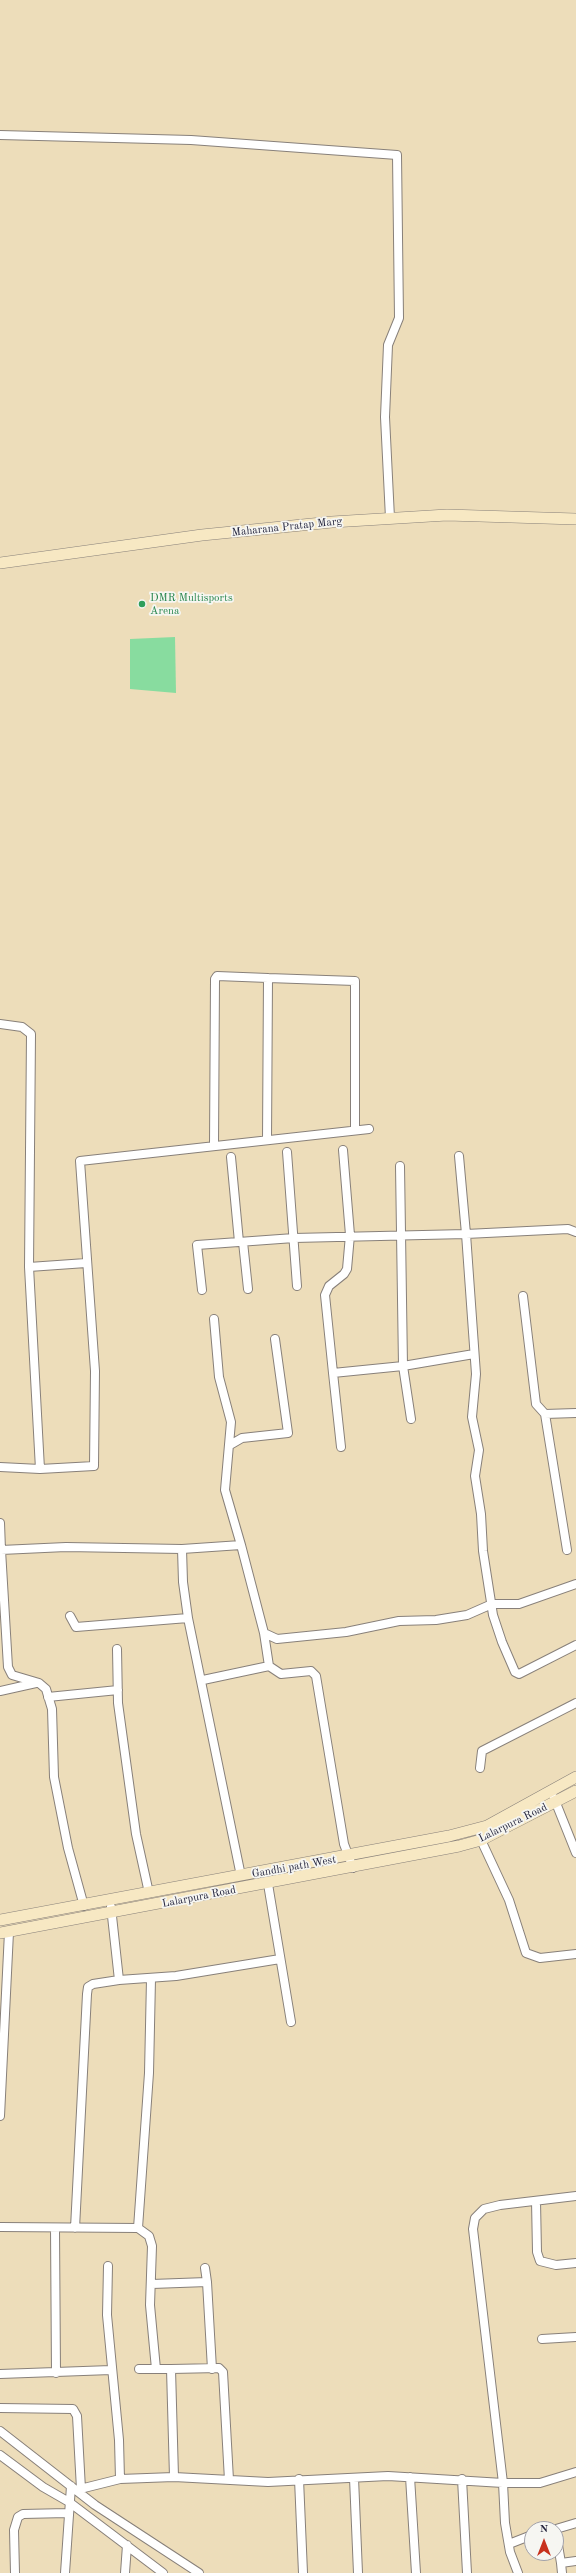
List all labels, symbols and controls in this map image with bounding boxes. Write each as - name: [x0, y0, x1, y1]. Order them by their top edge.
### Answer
- street label: Maharana Pratap Marg: [231, 515, 343, 539]
- place label: DMR Multisports Arena: [150, 591, 233, 617]
- marker: DMR Multisports Arena: [137, 599, 147, 609]
- street label: Lalarpura Road: [476, 1801, 550, 1845]
- street label: Gandhi path West: [251, 1853, 337, 1881]
- street label: Lalarpura Road: [161, 1883, 237, 1911]
- north arrow: [524, 2521, 564, 2561]
- text: N: [540, 2524, 548, 2535]

